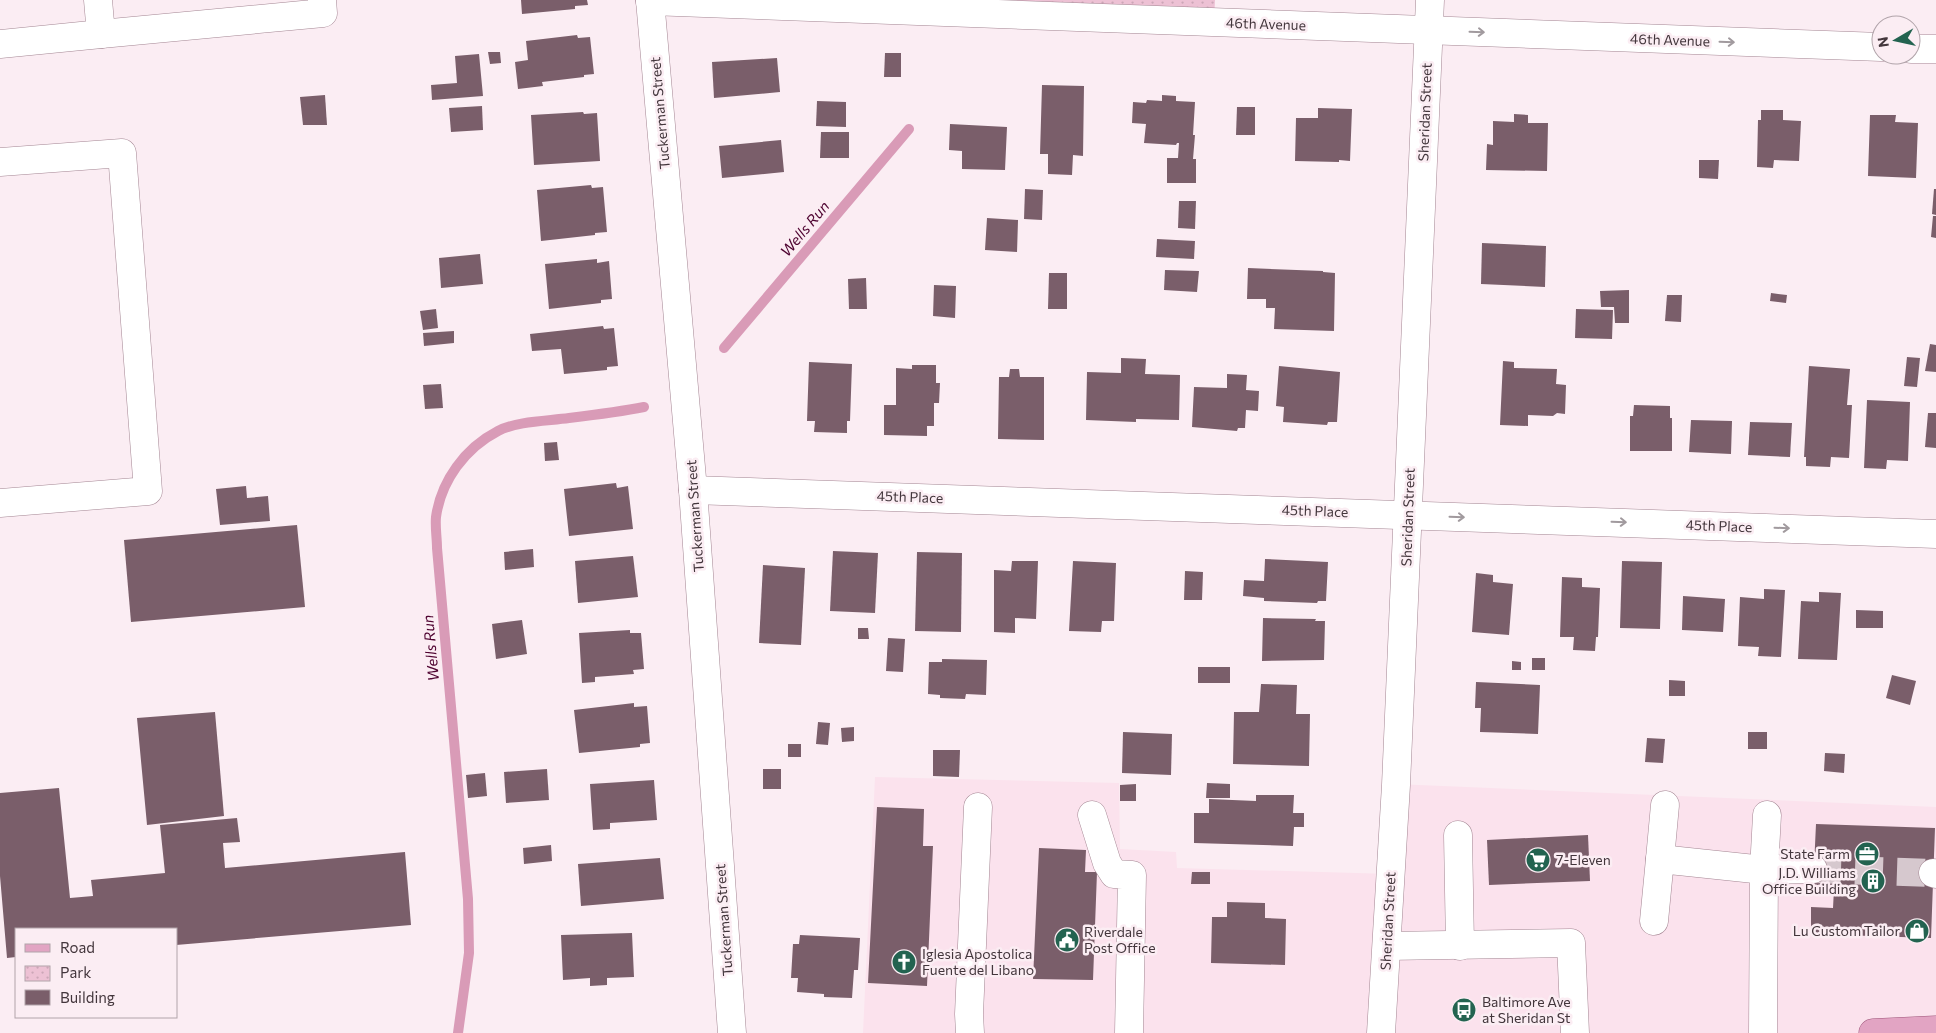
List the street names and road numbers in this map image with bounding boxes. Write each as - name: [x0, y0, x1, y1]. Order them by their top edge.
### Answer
- street label: 46th Avenue: [1226, 14, 1306, 33]
- street label: 46th Avenue: [1630, 30, 1710, 49]
- street label: Tuckerman Street: [646, 56, 673, 170]
- street label: Sheridan Street: [1414, 62, 1435, 161]
- street label: Tuckerman Street: [682, 459, 707, 573]
- street label: Sheridan Street: [1397, 467, 1418, 566]
- street label: 45th Place: [876, 487, 944, 506]
- street label: 45th Place: [1281, 501, 1349, 520]
- street label: 45th Place: [1685, 516, 1753, 535]
- street label: Tuckerman Street: [711, 863, 736, 977]
- street label: Sheridan Street: [1376, 871, 1399, 971]

